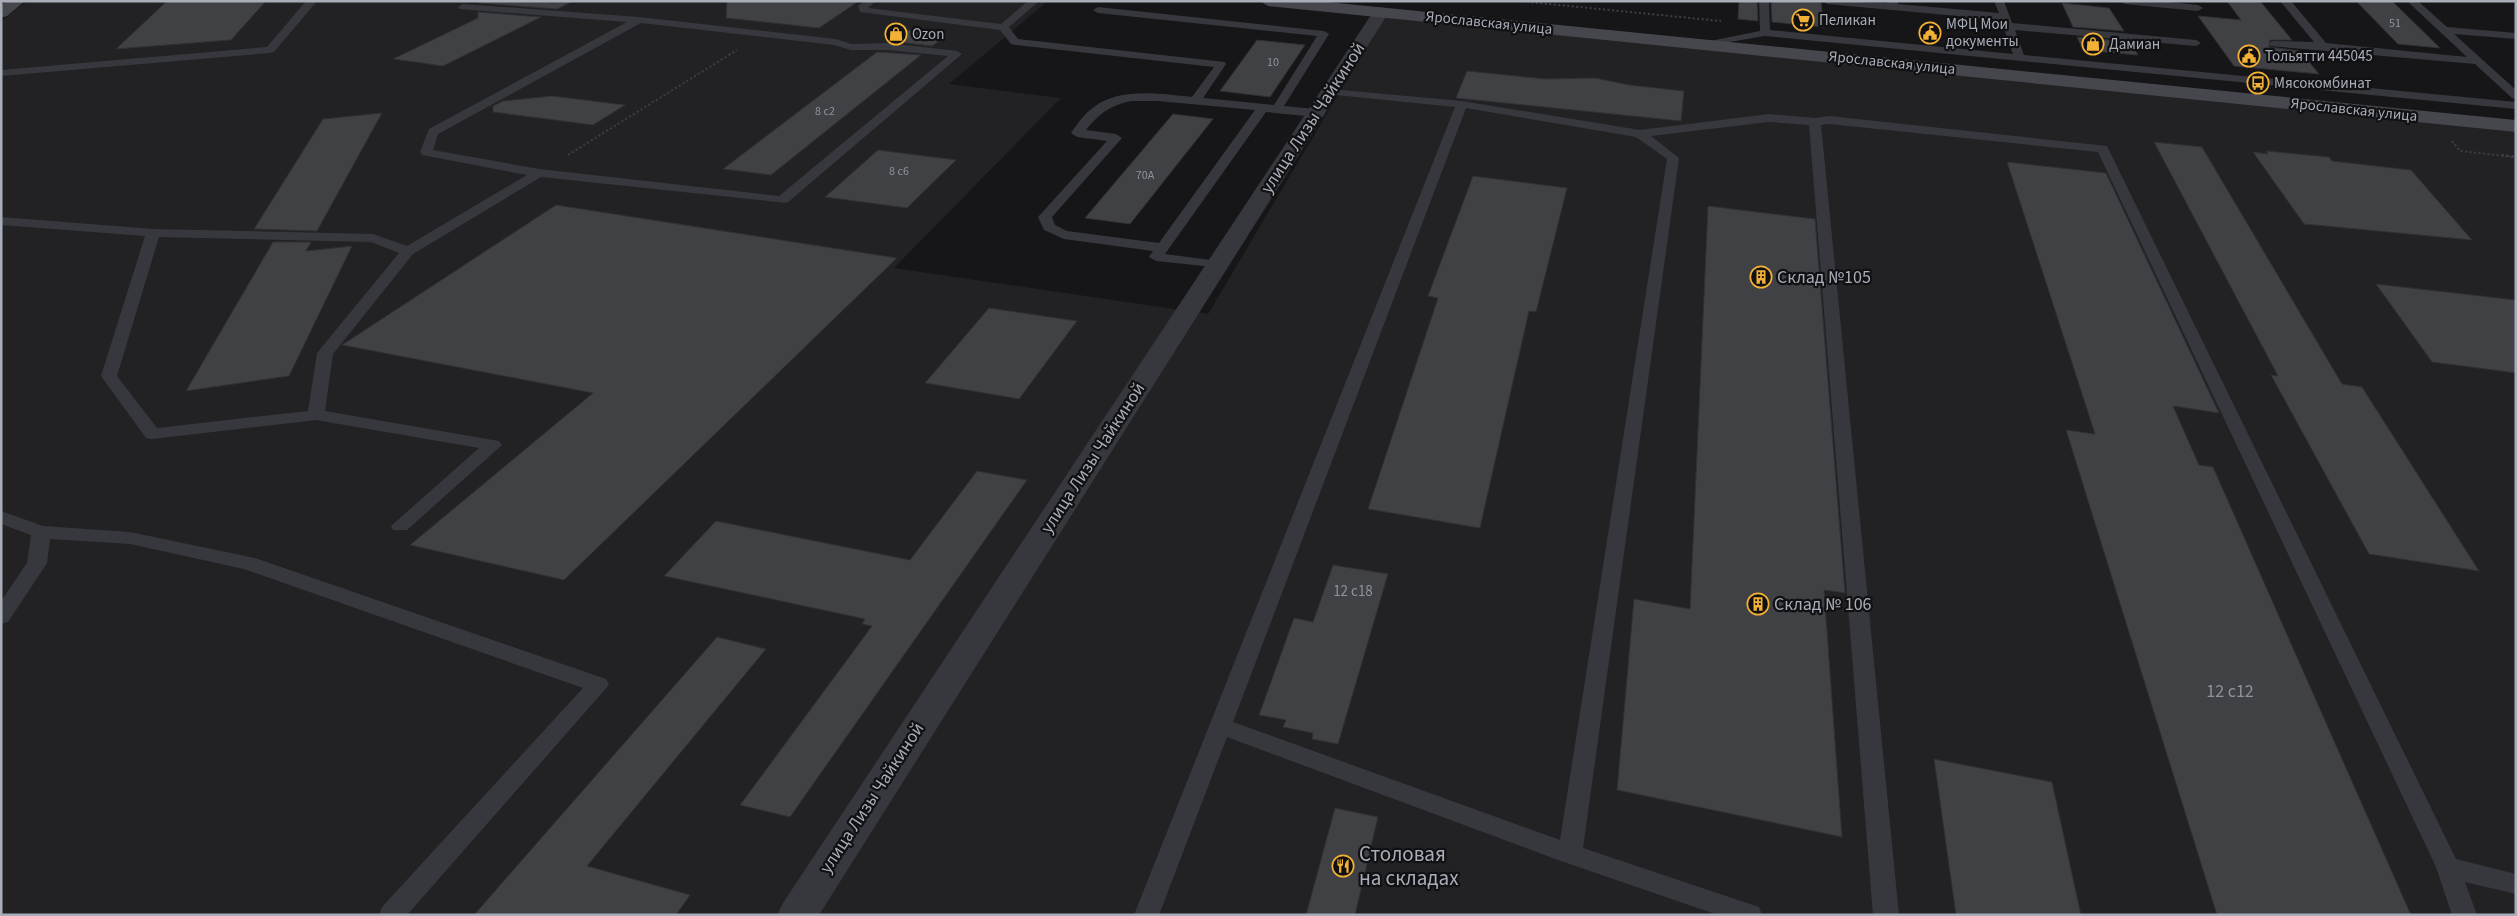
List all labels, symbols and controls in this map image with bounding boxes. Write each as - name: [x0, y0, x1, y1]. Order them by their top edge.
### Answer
- street label: Ярославская улица: [1425, 6, 1553, 40]
- supermarket icon: Пеликан: [1791, 8, 1815, 32]
- place label: Пеликан: [1819, 10, 1876, 31]
- place label: МФЦ Мои документы: [1946, 14, 2019, 52]
- house number: 51: [2389, 15, 2401, 32]
- public building icon: МФЦ Мои документы: [1918, 21, 1942, 45]
- shop icon: Ozon: [884, 22, 908, 46]
- place label: Ozon: [912, 24, 944, 45]
- shop icon: Дамиан: [2081, 32, 2105, 56]
- place label: Дамиан: [2109, 34, 2160, 55]
- street label: улица Лизы Чайкиной: [1255, 38, 1371, 198]
- public building icon: Тольятти 445045: [2237, 44, 2261, 68]
- street label: Ярославская улица: [1828, 46, 1956, 80]
- place label: Тольятти 445045: [2265, 46, 2373, 67]
- house number: 10: [1267, 54, 1279, 71]
- bus stop icon: Мясокомбинат: [2246, 71, 2270, 95]
- place label: Мясокомбинат: [2274, 73, 2371, 94]
- street label: Ярославская улица: [2290, 93, 2418, 127]
- house number: 8 с2: [815, 103, 835, 120]
- house number: 8 с6: [889, 163, 909, 180]
- house number: 70А: [1136, 167, 1155, 184]
- building icon: Склад №105: [1749, 265, 1773, 289]
- place label: Склад №105: [1777, 265, 1871, 290]
- street label: улица Лизы Чайкиной: [1035, 378, 1151, 538]
- house number: 12 с18: [1333, 581, 1373, 602]
- building icon: Склад № 106: [1746, 592, 1770, 616]
- place label: Склад № 106: [1774, 592, 1872, 617]
- house number: 12 с12: [2206, 679, 2254, 704]
- street label: улица Лизы Чайкиной: [814, 718, 930, 878]
- place label: Столовая на складах: [1359, 839, 1459, 893]
- restaurant icon: Столовая на складах: [1331, 854, 1355, 878]

